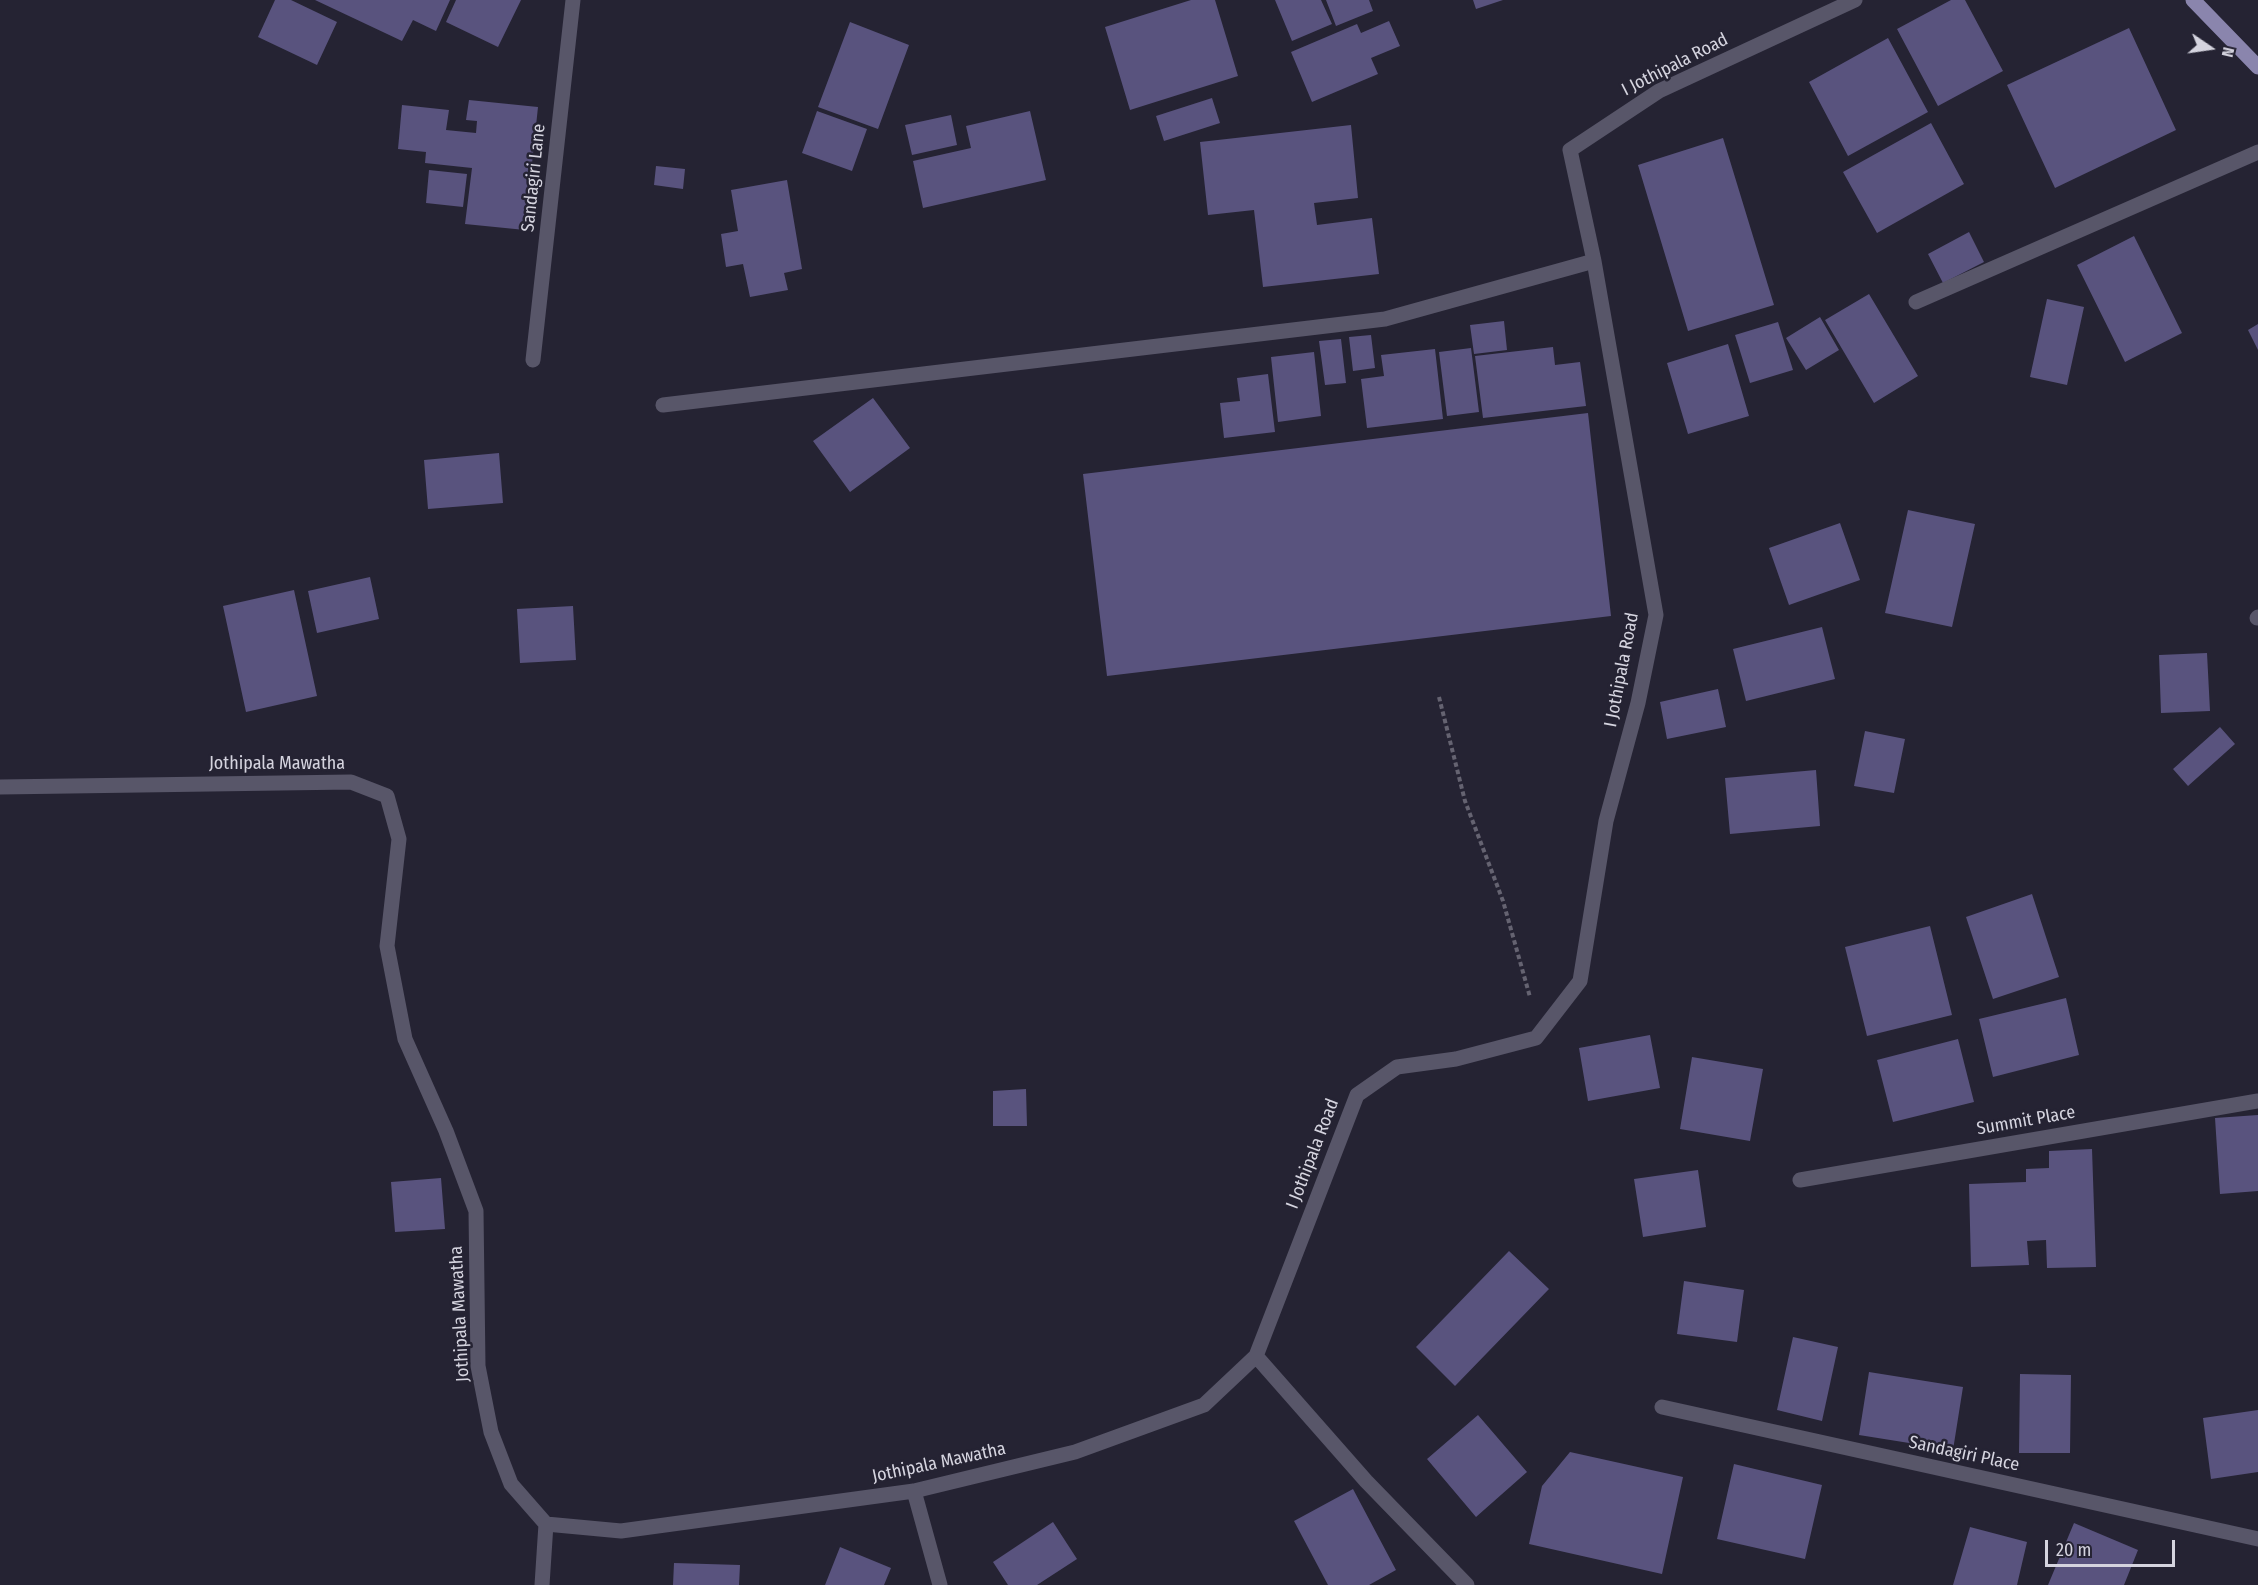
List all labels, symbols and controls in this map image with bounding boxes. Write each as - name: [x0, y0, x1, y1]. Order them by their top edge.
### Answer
- north arrow: [2180, 18, 2240, 78]
- street label: I Jothipala Road: [1618, 29, 1732, 101]
- text: N: [2218, 45, 2238, 59]
- street label: Sandagiri Lane: [518, 123, 550, 233]
- street label: I Jothipala Road: [1600, 611, 1644, 729]
- street label: Jothipala Mawatha: [209, 753, 345, 775]
- street label: I Jothipala Road: [1282, 1096, 1344, 1212]
- street label: Summit Place: [1975, 1102, 2077, 1140]
- street label: Jothipala Mawatha: [446, 1245, 474, 1383]
- street label: Sandagiri Place: [1907, 1432, 2021, 1476]
- street label: Jothipala Mawatha: [870, 1438, 1008, 1488]
- scale bar: [2048, 1528, 2178, 1566]
- text: 20 m: [2056, 1539, 2091, 1561]

